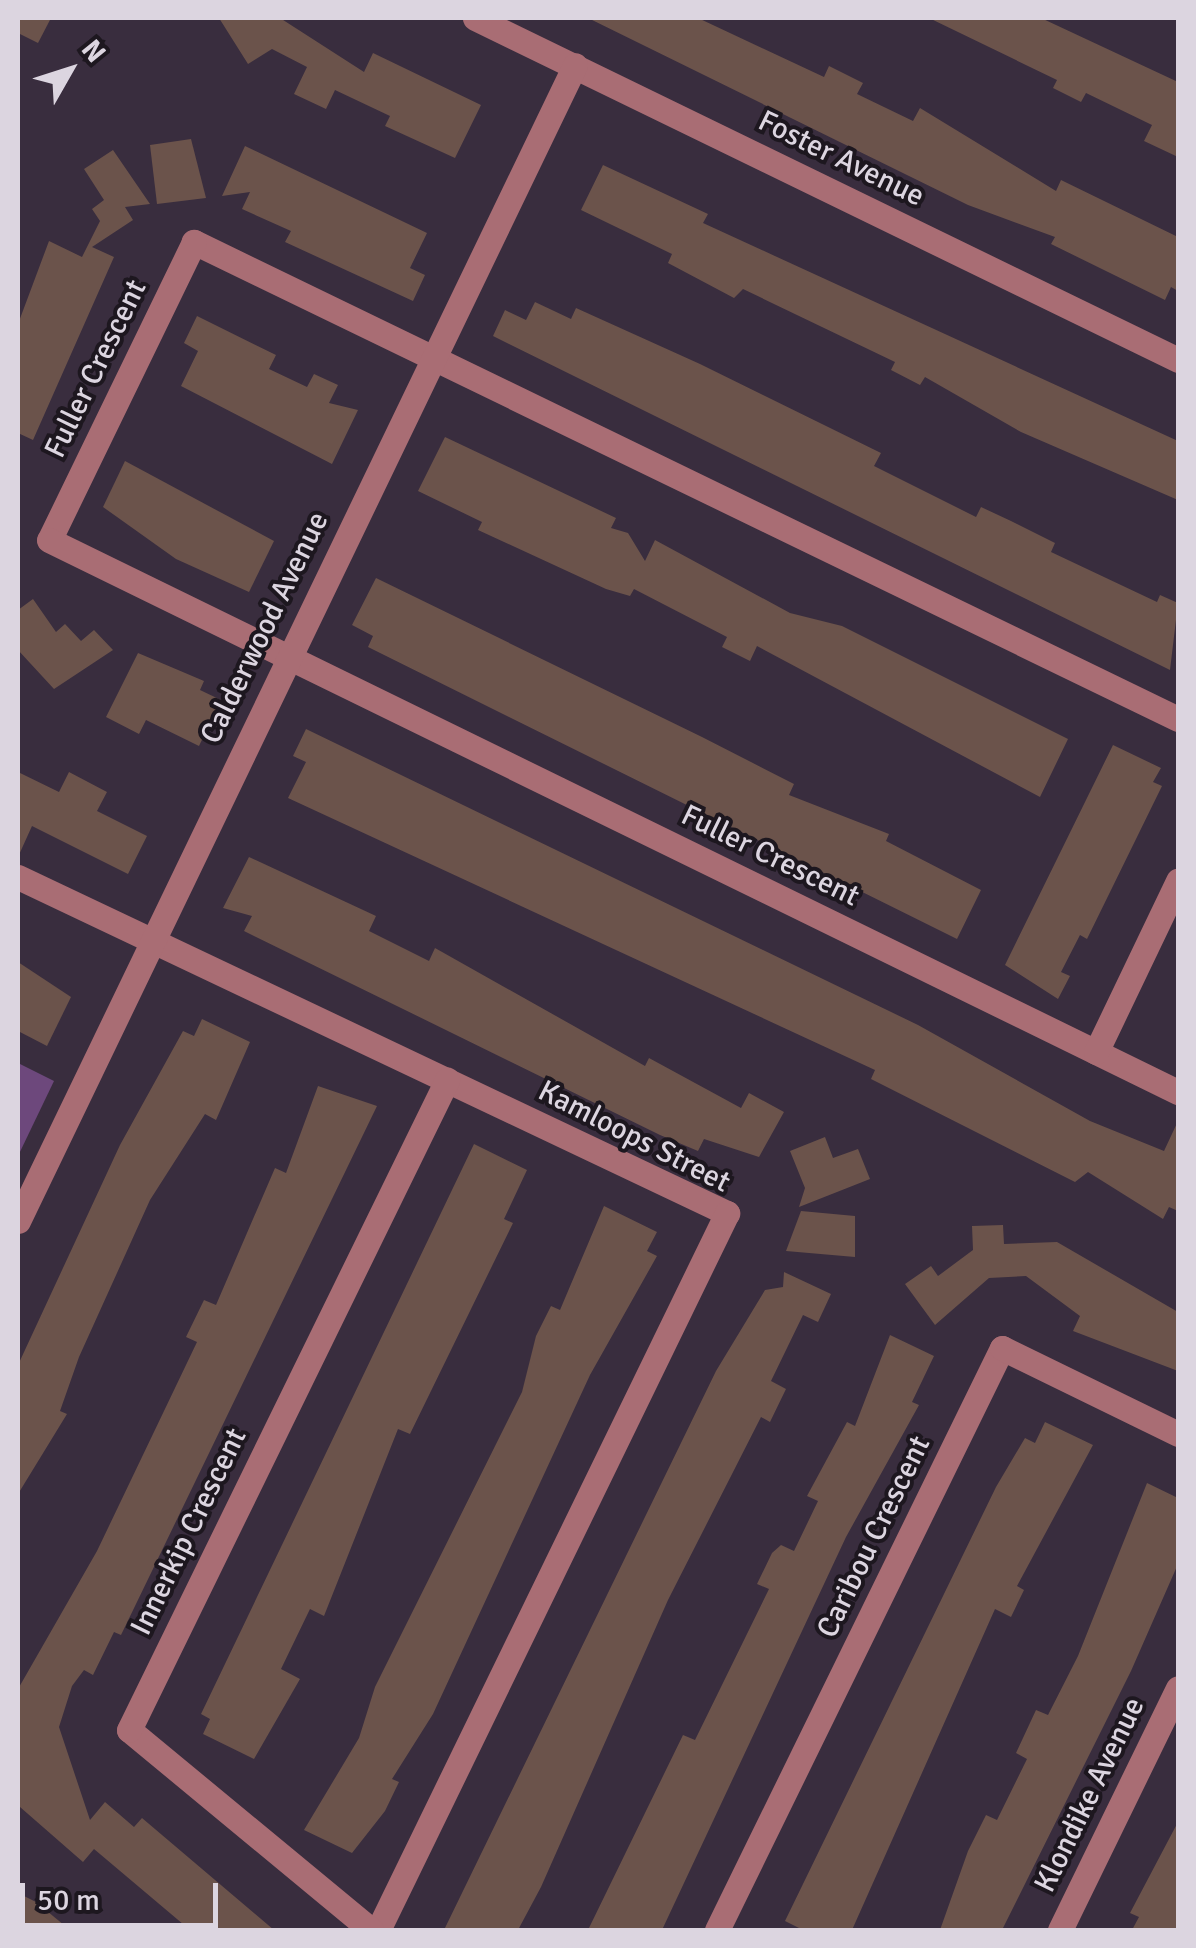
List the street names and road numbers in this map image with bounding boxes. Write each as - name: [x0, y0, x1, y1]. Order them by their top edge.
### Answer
- street label: Foster Avenue: [752, 103, 930, 215]
- street label: Fuller Crescent: [37, 274, 155, 464]
- street label: Calderwood Avenue: [193, 506, 337, 750]
- street label: Fuller Crescent: [675, 797, 865, 915]
- street label: Kamloops Street: [532, 1073, 736, 1201]
- street label: Innerkip Crescent: [123, 1423, 255, 1641]
- street label: Caribou Crescent: [810, 1430, 938, 1644]
- street label: Klondike Avenue: [1027, 1692, 1153, 1898]

